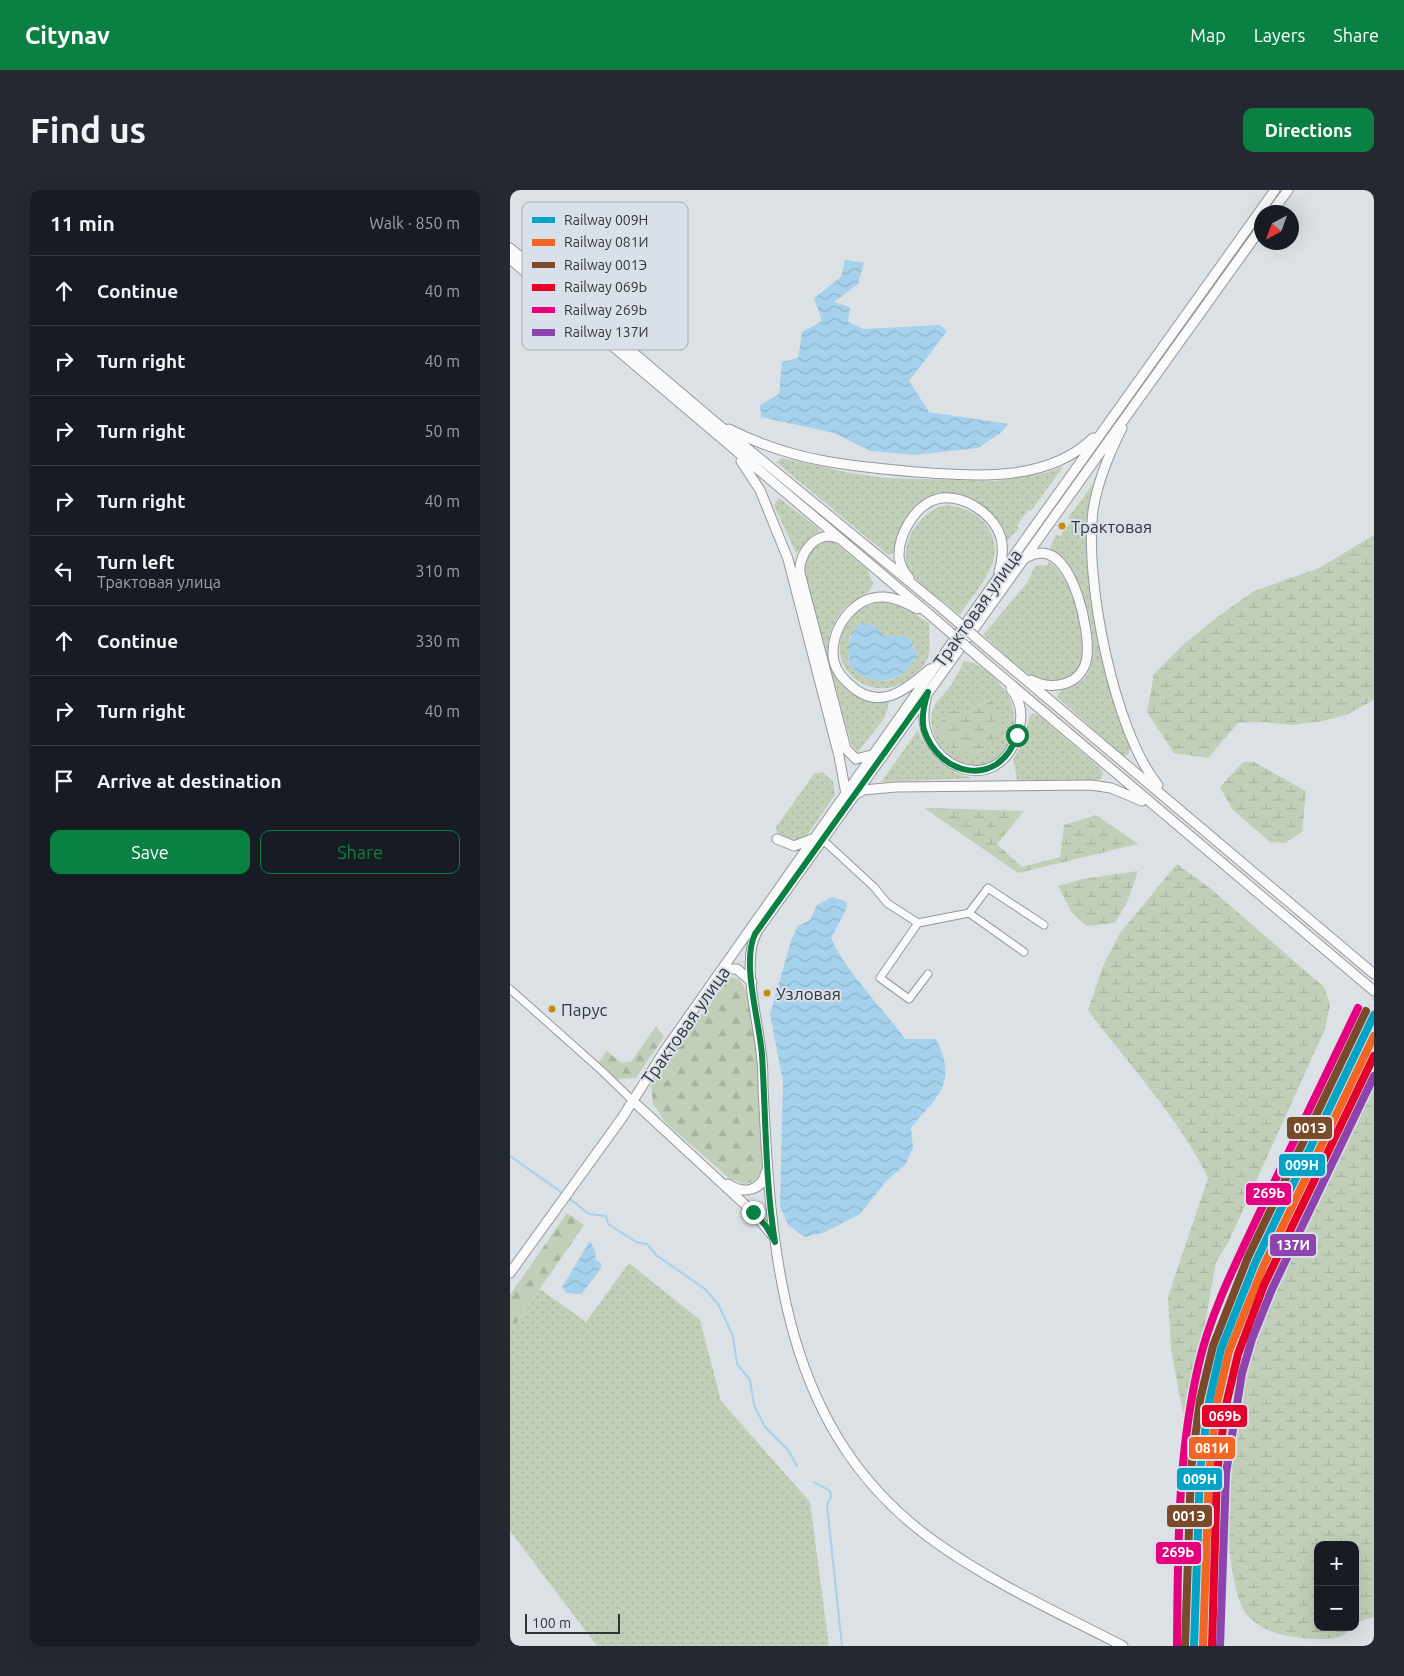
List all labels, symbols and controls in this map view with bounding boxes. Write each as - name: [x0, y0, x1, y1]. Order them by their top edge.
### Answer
- text: Citynav: [25, 22, 110, 49]
- text: Map: [1190, 25, 1226, 45]
- text: Layers: [1254, 25, 1305, 45]
- text: Share: [1333, 25, 1379, 45]
- button: Directions: [1243, 108, 1374, 152]
- text: Find us: [30, 110, 146, 150]
- legend: [522, 202, 688, 350]
- north arrow: [1254, 205, 1299, 250]
- text: 11 min: [50, 211, 115, 235]
- text: Railway 009Н: [564, 212, 648, 228]
- text: Walk · 850 m: [369, 214, 460, 232]
- text: Railway 081И: [564, 234, 649, 250]
- text: Railway 001Э: [564, 257, 647, 273]
- icon: ahead: [50, 277, 78, 305]
- text: Railway 069Ь: [564, 279, 647, 295]
- text: Continue: [97, 280, 178, 302]
- text: 40 m: [424, 282, 460, 300]
- text: Railway 269Ь: [564, 302, 647, 318]
- text: Railway 137И: [564, 324, 649, 340]
- icon: right: [50, 347, 78, 375]
- text: Turn right: [97, 350, 185, 372]
- text: 40 m: [424, 352, 460, 370]
- icon: right: [50, 417, 78, 445]
- text: Turn right: [97, 420, 185, 442]
- text: 50 m: [424, 422, 460, 440]
- icon: right: [50, 487, 78, 515]
- text: Turn right: [97, 490, 185, 512]
- text: 40 m: [424, 492, 460, 510]
- place label: Трактовая: [1071, 517, 1152, 536]
- marker: Трактовая: [1057, 521, 1067, 531]
- street label: Трактовая улица: [929, 545, 1025, 671]
- text: Turn left: [97, 551, 175, 573]
- icon: left: [50, 557, 78, 585]
- text: 310 m: [415, 562, 460, 580]
- text: Трактовая улица: [97, 573, 221, 591]
- icon: ahead: [50, 627, 78, 655]
- text: Continue: [97, 630, 178, 652]
- text: 330 m: [415, 632, 460, 650]
- icon: right: [50, 697, 78, 725]
- text: Turn right: [97, 700, 185, 722]
- text: 40 m: [424, 702, 460, 720]
- route start: [1006, 724, 1029, 747]
- icon: arrive: [50, 767, 78, 795]
- text: Arrive at destination: [97, 770, 282, 792]
- button: Save: [50, 830, 250, 874]
- button: Share: [260, 830, 460, 874]
- street label: Трактовая улица: [637, 962, 733, 1088]
- place label: Узловая: [776, 984, 841, 1003]
- marker: Узловая: [762, 988, 772, 998]
- place label: Парус: [561, 1000, 608, 1019]
- marker: Парус: [547, 1004, 557, 1014]
- line badge: 001Э: [1286, 1116, 1333, 1140]
- text: 001Э: [1294, 1120, 1326, 1136]
- line badge: 009Н: [1278, 1153, 1326, 1177]
- text: 009Н: [1285, 1157, 1319, 1173]
- line badge: 269Ь: [1245, 1182, 1292, 1206]
- text: 269Ь: [1253, 1185, 1285, 1201]
- route end: [742, 1201, 765, 1224]
- line badge: 137И: [1269, 1233, 1317, 1257]
- text: 137И: [1276, 1237, 1310, 1253]
- line badge: 069Ь: [1201, 1404, 1248, 1428]
- text: 069Ь: [1209, 1408, 1241, 1424]
- line badge: 081И: [1188, 1436, 1236, 1460]
- text: 081И: [1195, 1440, 1229, 1456]
- line badge: 009Н: [1176, 1467, 1223, 1491]
- text: 009Н: [1183, 1471, 1217, 1487]
- line badge: 001Э: [1166, 1504, 1213, 1528]
- text: 001Э: [1173, 1508, 1205, 1524]
- line badge: 269Ь: [1155, 1541, 1202, 1565]
- map controls: [1314, 1541, 1359, 1631]
- button: +: [1314, 1541, 1359, 1586]
- text: 269Ь: [1162, 1544, 1194, 1560]
- button: −: [1314, 1586, 1359, 1631]
- scale bar: [525, 1611, 620, 1634]
- text: 100 m: [532, 1615, 571, 1631]

